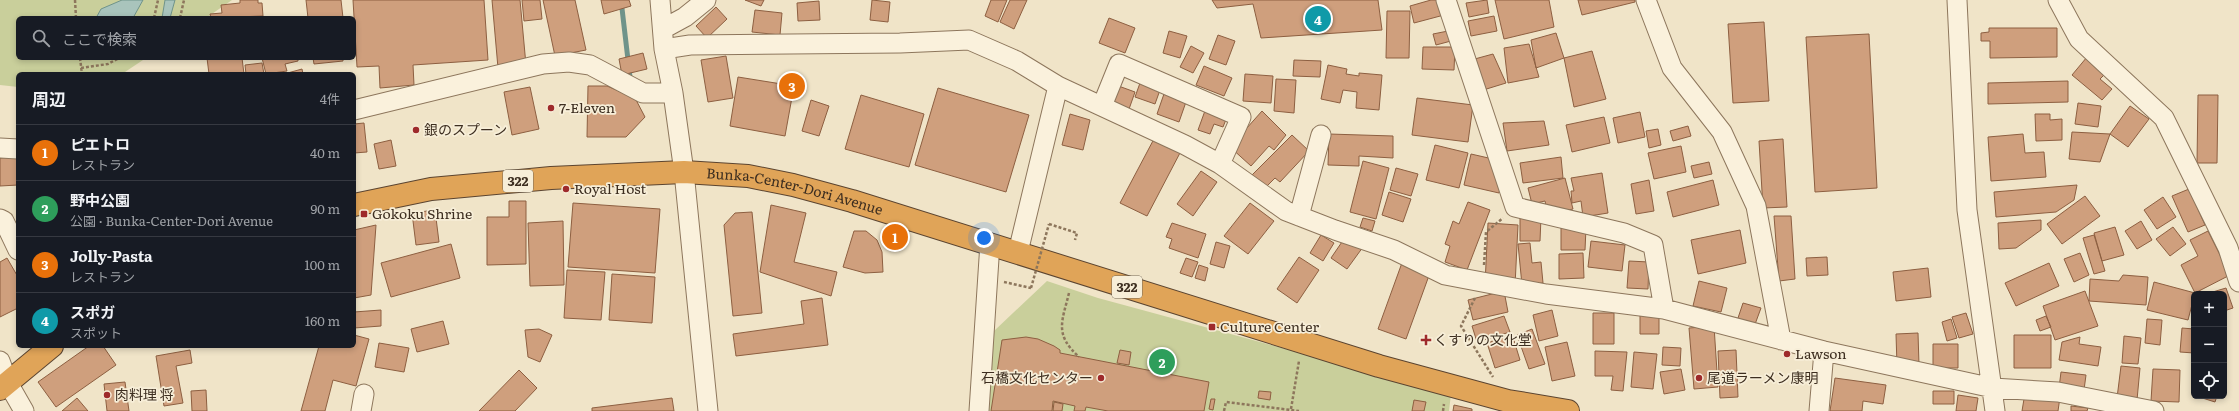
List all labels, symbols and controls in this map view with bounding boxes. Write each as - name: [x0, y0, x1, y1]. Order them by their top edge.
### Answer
- pin: 4: [1305, 4, 1331, 34]
- search box: [16, 16, 356, 60]
- icon: search: [30, 27, 52, 49]
- text: ここで検索: [62, 27, 137, 50]
- pin: 3: [779, 71, 805, 101]
- text: 周辺: [32, 86, 66, 111]
- text: 4件: [320, 89, 340, 108]
- place label: 7-Eleven: [559, 97, 615, 117]
- marker: 7-Eleven: [546, 103, 556, 113]
- place label: 銀のスプーン: [424, 119, 507, 139]
- marker: 銀のスプーン: [411, 125, 421, 135]
- text: ピエトロ: [70, 132, 130, 155]
- text: 1: [42, 143, 48, 162]
- text: 40 m: [310, 143, 340, 162]
- text: レストラン: [70, 155, 135, 174]
- street label: Bunka-Center-Dori Avenue: [706, 162, 886, 219]
- road number: 322: [503, 170, 533, 192]
- place label: Royal Host: [574, 178, 646, 198]
- marker: Royal Host: [561, 184, 571, 194]
- text: 野中公園: [70, 188, 130, 211]
- text: 2: [42, 199, 48, 218]
- text: 90 m: [310, 199, 340, 218]
- place label: Gokoku Shrine: [372, 203, 472, 223]
- marker: Gokoku Shrine: [359, 209, 369, 219]
- text: 公園 · Bunka-Center-Dori Avenue: [70, 211, 273, 230]
- pin: 1: [882, 222, 908, 252]
- your location: [974, 228, 994, 248]
- text: Jolly-Pasta: [70, 244, 153, 267]
- text: 3: [41, 255, 49, 274]
- text: 100 m: [304, 255, 340, 274]
- text: レストラン: [70, 267, 135, 286]
- road number: 322: [1112, 276, 1142, 298]
- map controls: [2191, 291, 2227, 399]
- button: +: [2191, 291, 2227, 327]
- text: スポガ: [70, 300, 115, 323]
- text: 4: [41, 311, 49, 330]
- text: 160 m: [305, 311, 340, 330]
- place label: Culture Center: [1220, 316, 1319, 336]
- marker: Culture Center: [1207, 322, 1217, 332]
- text: スポット: [70, 323, 122, 342]
- button: −: [2191, 327, 2227, 363]
- place label: くすりの文化堂: [1434, 329, 1532, 349]
- marker: くすりの文化堂: [1421, 335, 1431, 345]
- place label: Lawson: [1795, 343, 1847, 363]
- pin: 2: [1149, 347, 1175, 377]
- marker: Lawson: [1782, 349, 1792, 359]
- button: locate: [2191, 363, 2227, 399]
- place label: 石橋文化センター: [981, 367, 1093, 387]
- place label: 尾道ラーメン康明: [1707, 367, 1818, 387]
- marker: 石橋文化センター: [1096, 373, 1106, 383]
- marker: 尾道ラーメン康明: [1694, 373, 1704, 383]
- place label: 肉料理 将: [115, 384, 174, 404]
- marker: 肉料理 将: [102, 390, 112, 400]

